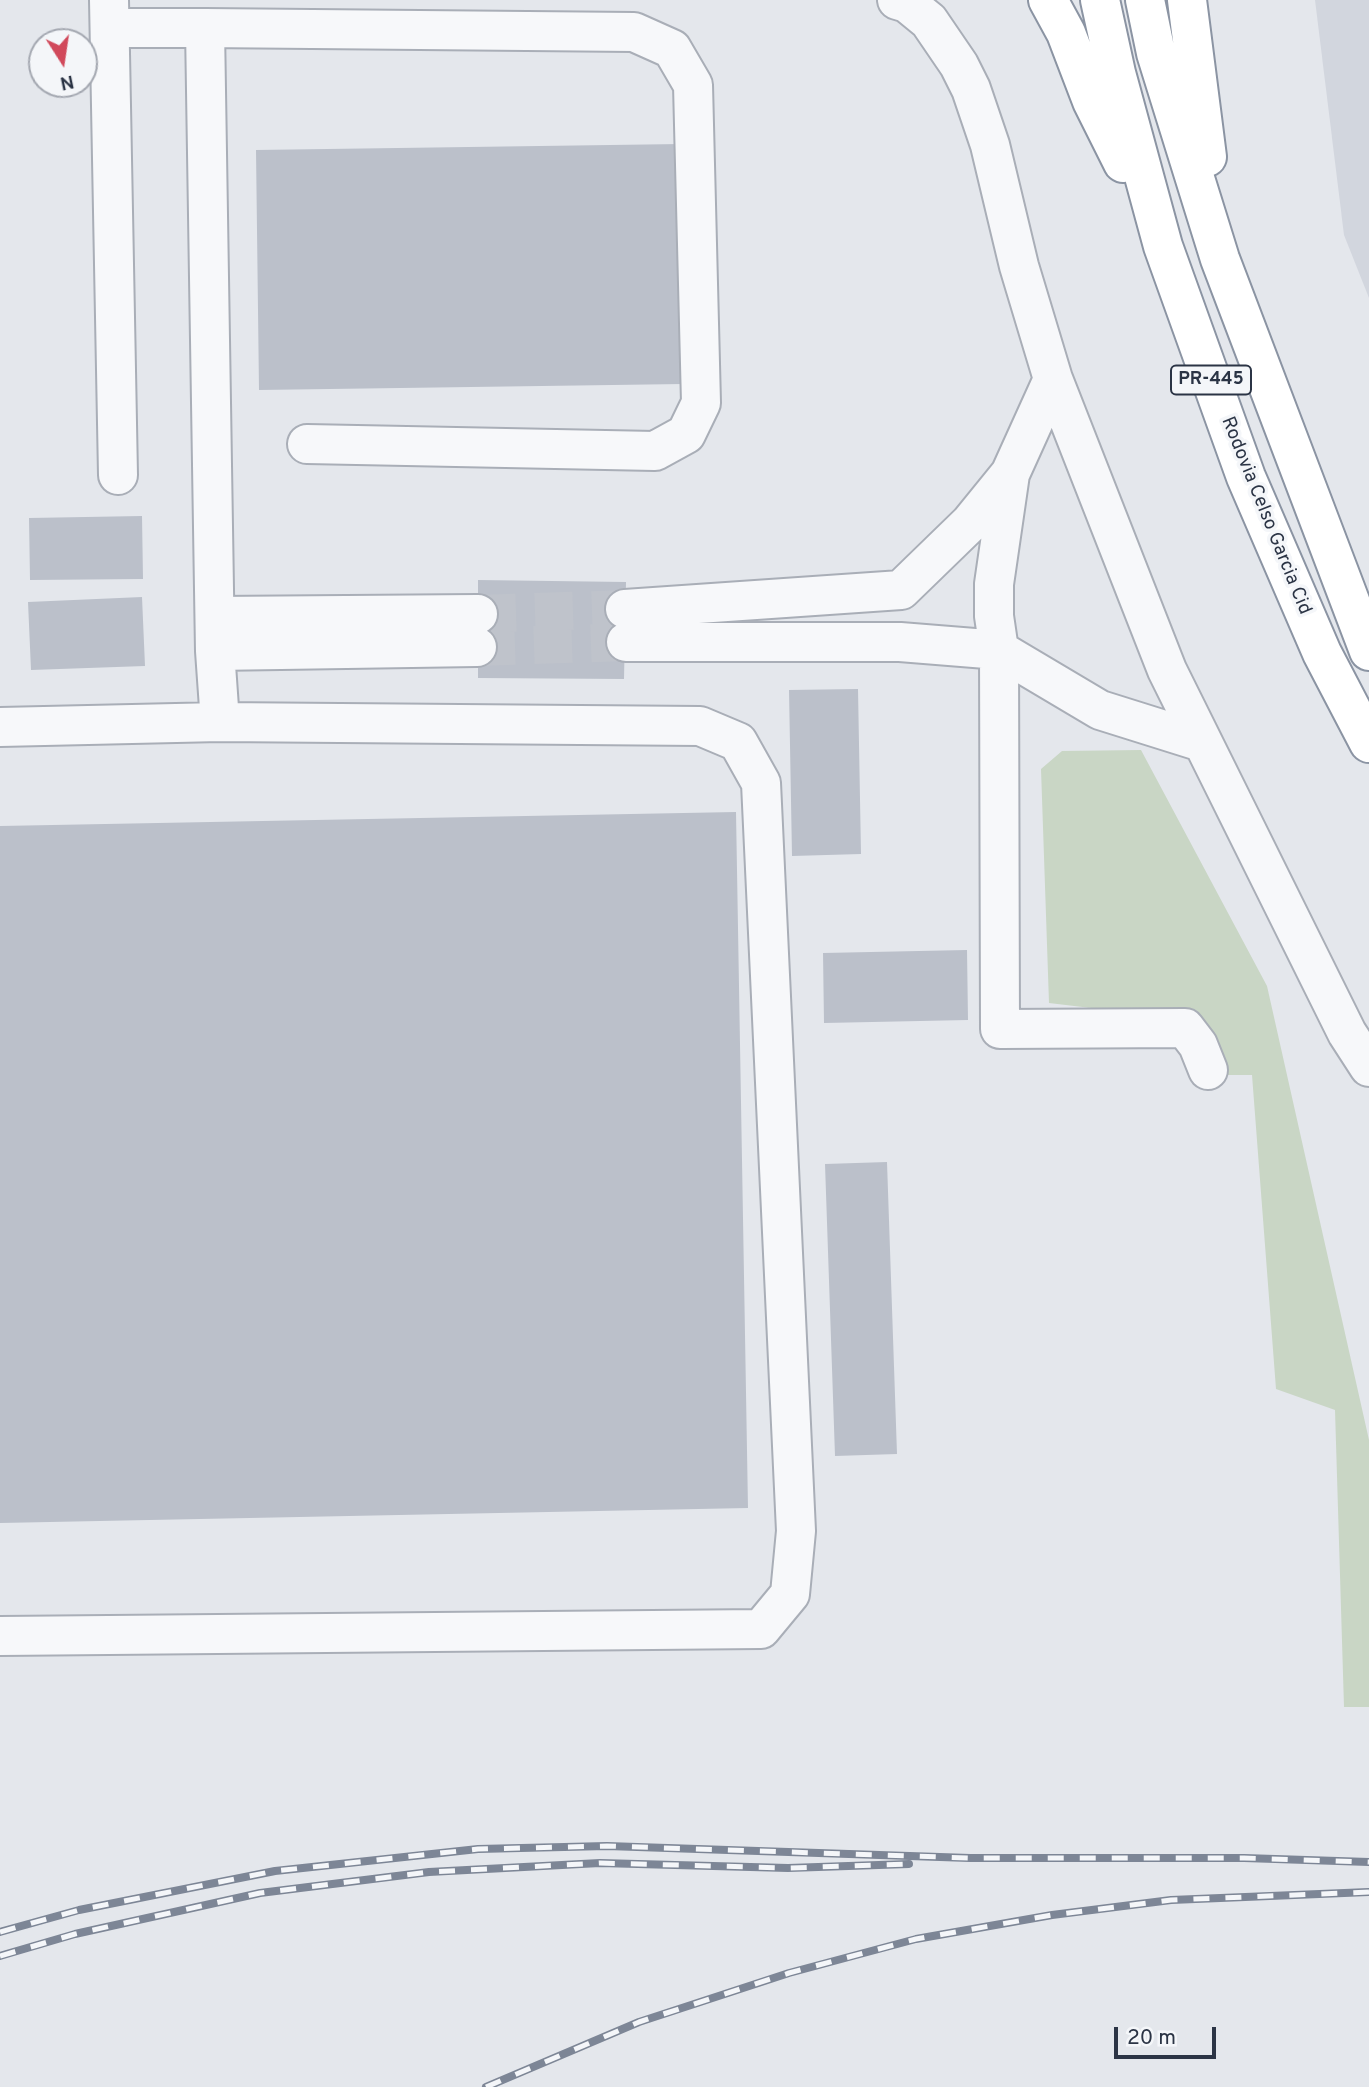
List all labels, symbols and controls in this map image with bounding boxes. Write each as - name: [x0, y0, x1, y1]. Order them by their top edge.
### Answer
- north arrow: [28, 28, 98, 98]
- text: N: [58, 68, 76, 95]
- road number: PR-445: [1171, 366, 1251, 394]
- street label: Rodovia Celso Garcia Cid: [1215, 414, 1315, 618]
- scale bar: [1117, 2014, 1218, 2058]
- text: 20 m: [1127, 2025, 1176, 2052]

